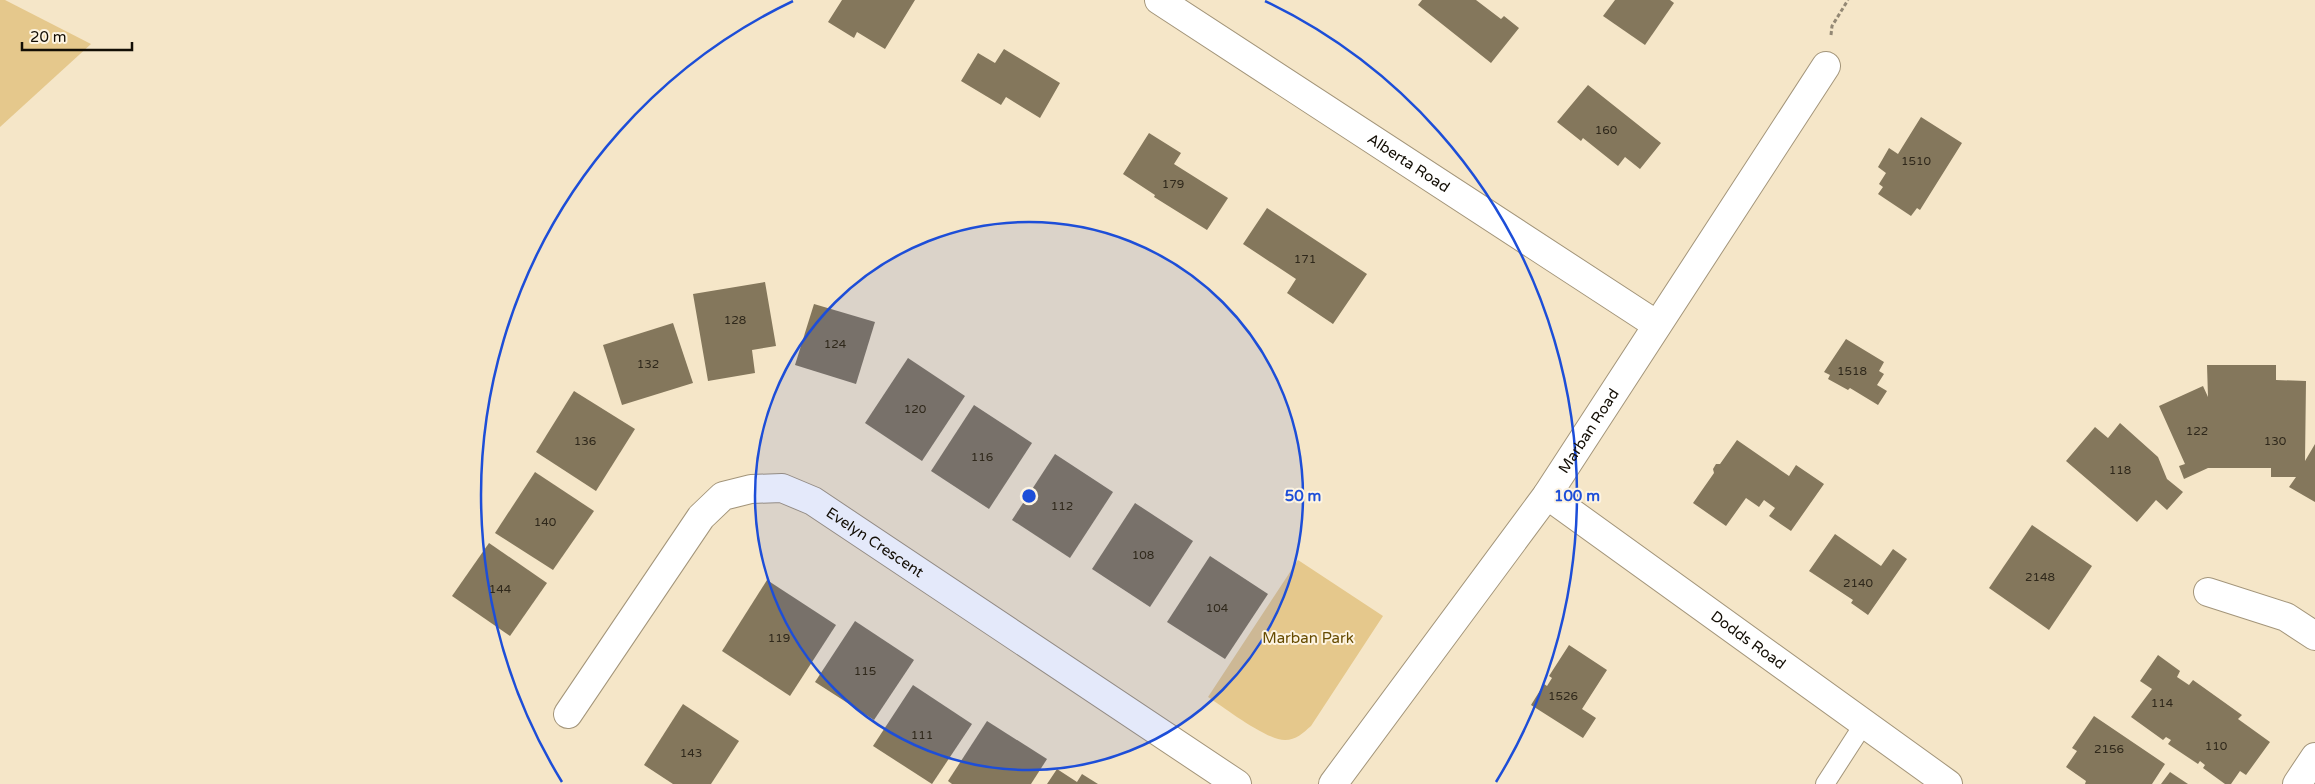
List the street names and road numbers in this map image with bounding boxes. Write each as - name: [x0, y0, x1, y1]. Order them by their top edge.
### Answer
- street label: Alberta Road: [1364, 130, 1453, 196]
- street label: Marban Road: [1555, 385, 1623, 477]
- street label: Evelyn Crescent: [823, 503, 927, 581]
- street label: Dodds Road: [1707, 607, 1789, 673]

